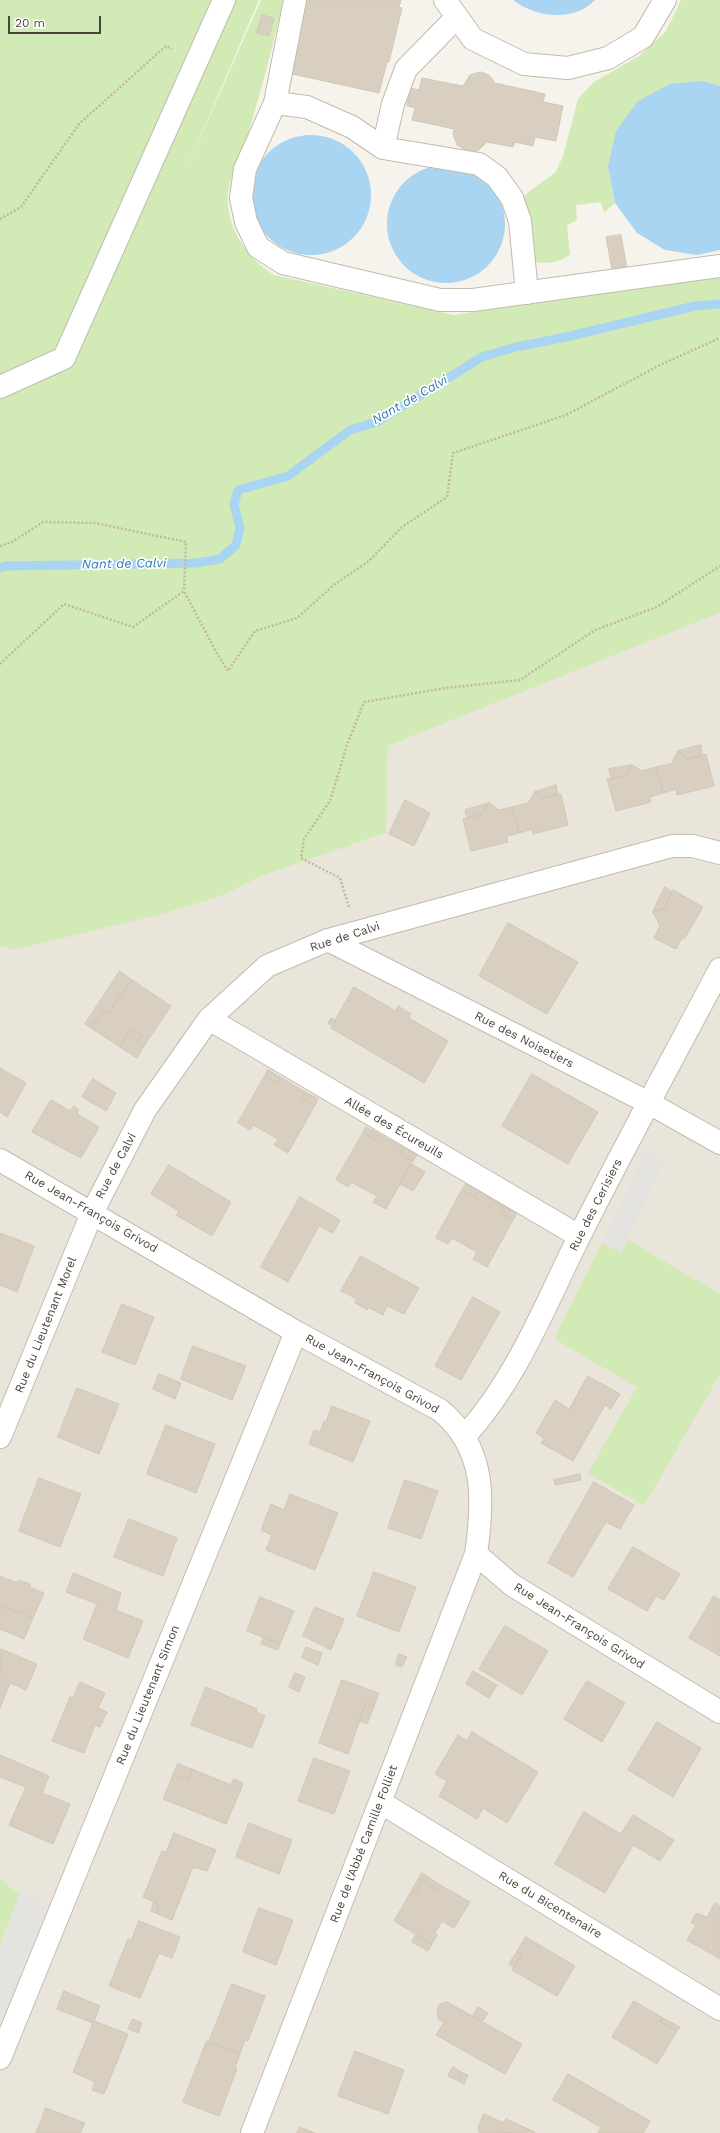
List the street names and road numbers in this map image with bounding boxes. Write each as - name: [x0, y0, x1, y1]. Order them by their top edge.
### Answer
- street label: Rue de Calvi: [308, 919, 382, 955]
- street label: Rue des Noisetiers: [472, 1009, 576, 1071]
- street label: Allée des Écureuils: [342, 1094, 446, 1162]
- street label: Rue de Calvi: [93, 1131, 139, 1201]
- street label: Rue des Cerisiers: [566, 1156, 626, 1254]
- street label: Rue Jean-François Grivod: [22, 1168, 160, 1256]
- street label: Rue du Lieutenant Morel: [12, 1255, 80, 1395]
- street label: Rue Jean-François Grivod: [302, 1331, 442, 1417]
- street label: Rue Jean-François Grivod: [511, 1580, 647, 1672]
- street label: Rue du Lieutenant Simon: [113, 1623, 183, 1767]
- street label: Rue de l'Abbé Camille Folliet: [327, 1763, 401, 1925]
- street label: Rue du Bicentenaire: [496, 1868, 604, 1942]

